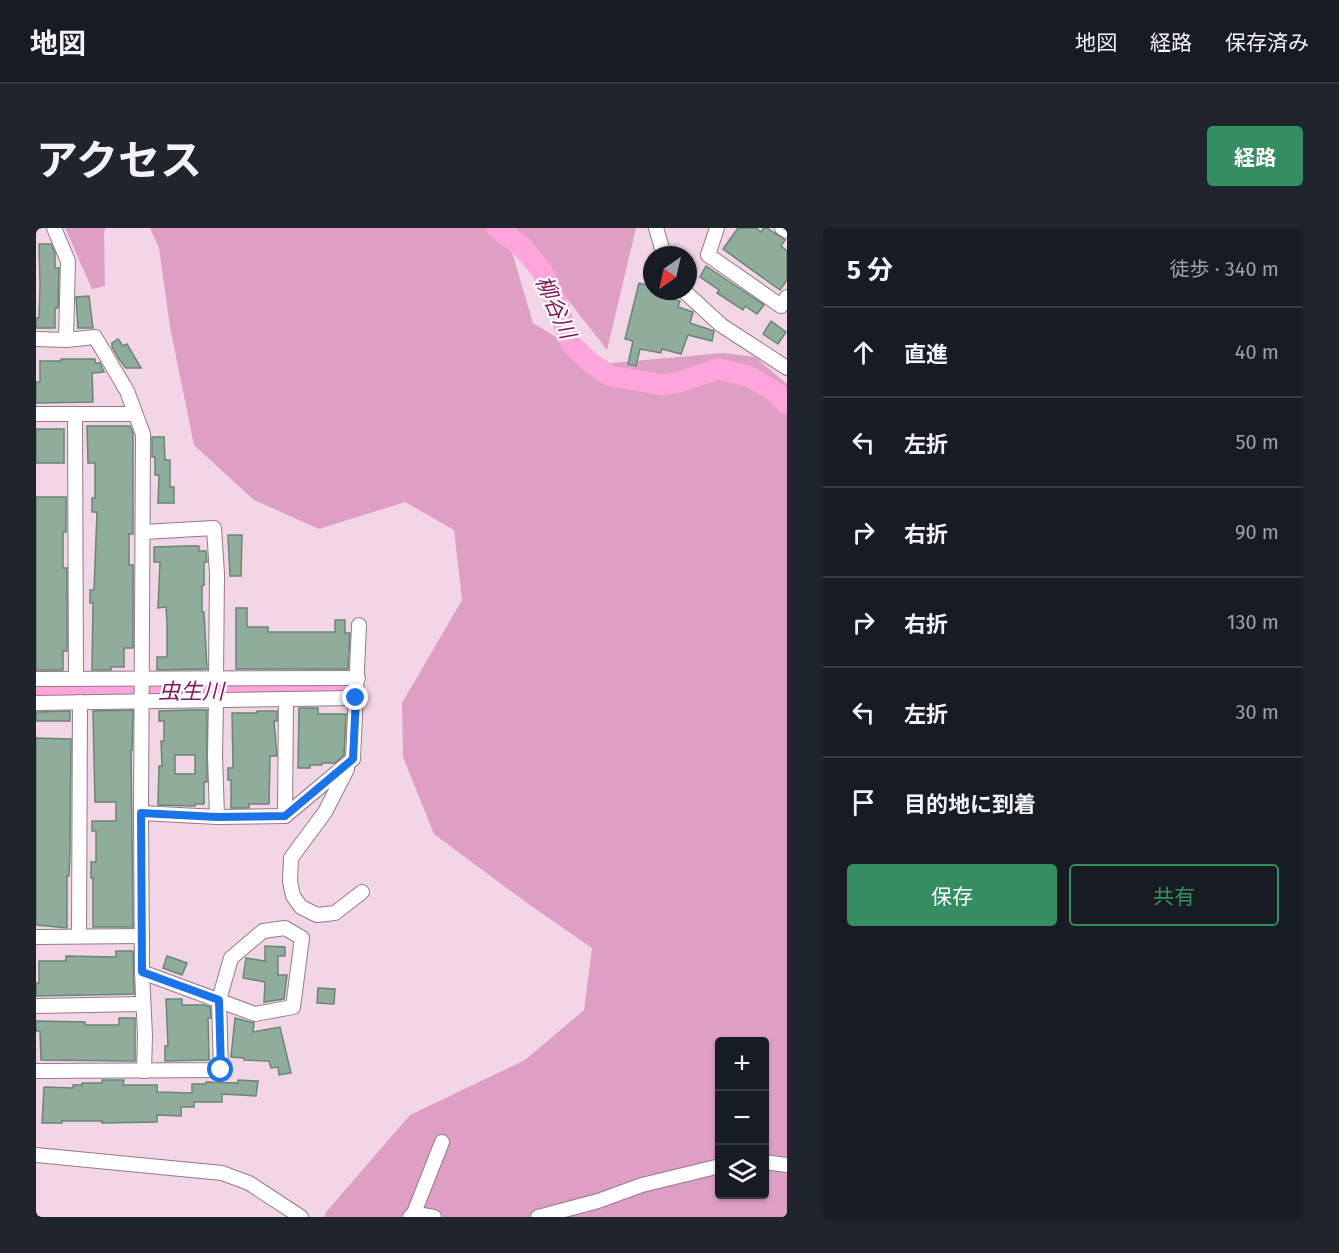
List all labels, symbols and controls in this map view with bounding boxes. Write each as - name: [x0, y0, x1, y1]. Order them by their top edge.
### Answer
- text: 地図: [30, 27, 86, 60]
- text: 地図: [1075, 30, 1117, 56]
- text: 経路: [1150, 30, 1192, 56]
- text: 保存済み: [1225, 30, 1309, 56]
- button: 経路: [1207, 126, 1303, 186]
- text: アクセス: [36, 136, 202, 186]
- north arrow: [643, 246, 697, 300]
- text: 5 分: [847, 255, 893, 286]
- text: 徒歩 · 340 m: [1169, 257, 1279, 281]
- water label: 柳谷川: [530, 272, 582, 345]
- icon: ahead: [847, 336, 880, 369]
- text: 40 m: [1235, 340, 1279, 364]
- text: 直進: [904, 341, 948, 368]
- icon: left: [847, 426, 880, 459]
- text: 50 m: [1235, 430, 1279, 454]
- text: 左折: [904, 431, 948, 458]
- icon: right: [847, 516, 880, 549]
- text: 90 m: [1235, 520, 1279, 544]
- text: 右折: [904, 521, 948, 548]
- icon: right: [847, 606, 880, 639]
- text: 130 m: [1227, 610, 1279, 634]
- text: 右折: [904, 611, 948, 638]
- water label: 虫生川: [158, 678, 226, 705]
- route end: [342, 684, 368, 710]
- icon: left: [847, 696, 880, 729]
- text: 30 m: [1235, 700, 1279, 724]
- text: 左折: [904, 701, 948, 728]
- icon: arrive: [847, 786, 880, 819]
- text: 目的地に到着: [904, 791, 1036, 818]
- button: 保存: [847, 864, 1057, 926]
- button: 共有: [1069, 864, 1279, 926]
- map controls: [715, 1037, 769, 1199]
- button: +: [715, 1037, 769, 1091]
- route start: [207, 1056, 233, 1082]
- button: −: [715, 1091, 769, 1145]
- button: layers: [715, 1145, 769, 1199]

